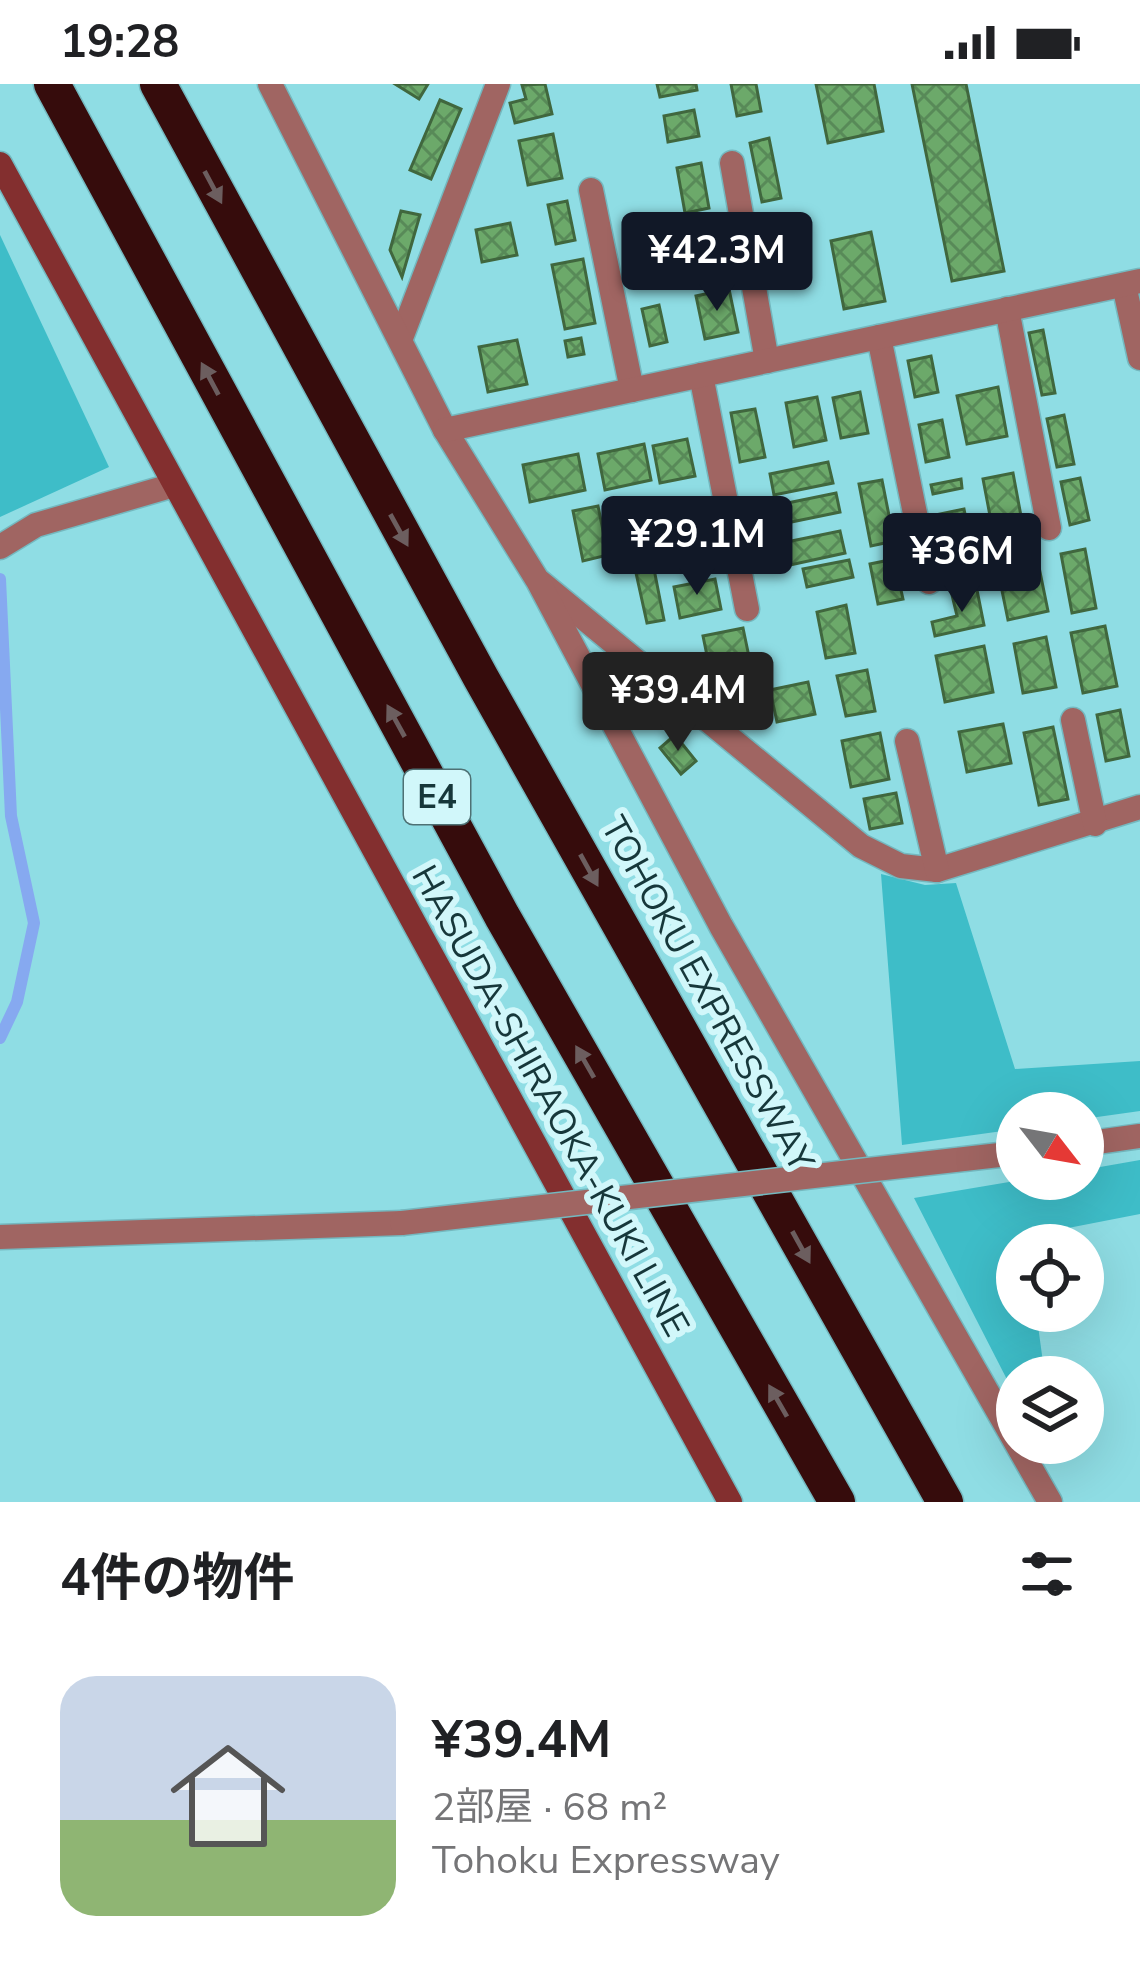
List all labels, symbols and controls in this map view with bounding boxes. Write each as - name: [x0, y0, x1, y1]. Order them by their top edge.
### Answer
- text: 19:28: [60, 12, 179, 73]
- one-way arrow: [202, 170, 223, 205]
- pin: ¥42.3M: [619, 212, 815, 314]
- text: ¥42.3M: [648, 224, 786, 277]
- one-way arrow: [200, 361, 220, 396]
- pin: ¥29.1M: [599, 496, 795, 598]
- text: ¥29.1M: [628, 508, 766, 561]
- one-way arrow: [388, 513, 409, 546]
- pin: ¥36M: [891, 513, 1033, 615]
- text: ¥36M: [910, 525, 1014, 578]
- pin: ¥39.4M: [580, 652, 776, 754]
- text: ¥39.4M: [609, 664, 747, 717]
- one-way arrow: [386, 704, 407, 739]
- road number: E4: [404, 770, 470, 824]
- street label: TOHOKU EXPRESSWAY: [589, 808, 825, 1181]
- one-way arrow: [578, 854, 599, 887]
- street label: HASUDA-SHIRAOKA-KUKI LINE: [400, 856, 700, 1346]
- one-way arrow: [575, 1046, 596, 1079]
- north arrow: [996, 1092, 1104, 1200]
- map controls: [996, 1092, 1104, 1464]
- button: locate: [996, 1224, 1104, 1332]
- one-way arrow: [790, 1230, 811, 1263]
- button: layers: [996, 1356, 1104, 1464]
- one-way arrow: [768, 1384, 789, 1418]
- icon: filters: [1014, 1541, 1080, 1607]
- text: 4件の物件: [60, 1543, 295, 1613]
- text: ¥39.4M: [432, 1705, 611, 1775]
- icon: home: [156, 1724, 300, 1868]
- text: 2部屋 · 68 m²: [432, 1781, 667, 1834]
- text: Tohoku Expressway: [432, 1834, 780, 1887]

